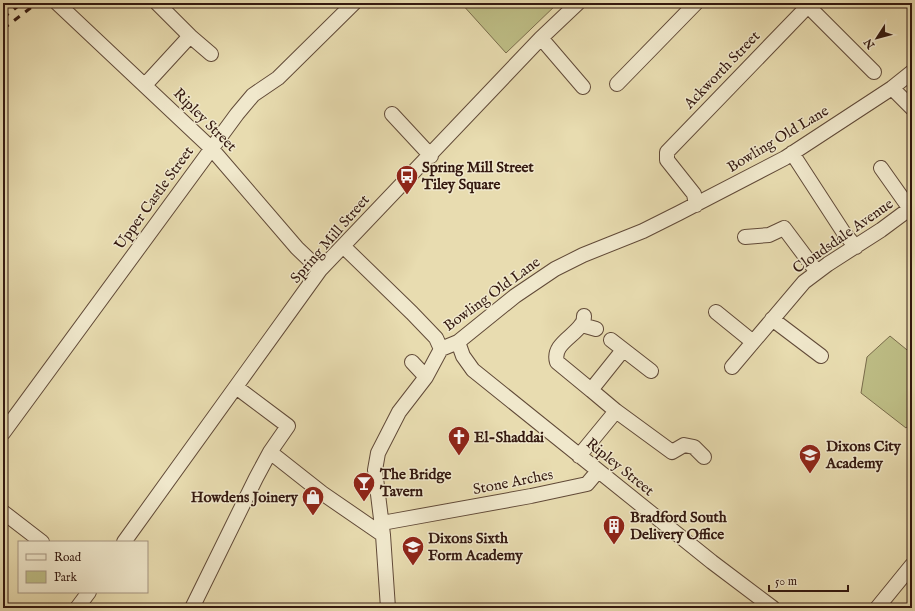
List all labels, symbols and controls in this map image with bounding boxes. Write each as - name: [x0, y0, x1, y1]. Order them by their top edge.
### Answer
- north arrow: [857, 18, 897, 58]
- street label: Ackworth Street: [679, 27, 764, 114]
- text: N: [861, 35, 879, 52]
- street label: Ripley Street: [169, 84, 241, 156]
- street label: Bowling Old Lane: [724, 101, 832, 177]
- street label: Upper Castle Street: [110, 143, 198, 253]
- place label: Spring Mill Street Tiley Square: [421, 158, 534, 194]
- bus stop icon: Spring Mill Street Tiley Square: [394, 163, 420, 196]
- street label: Spring Mill Street: [286, 191, 374, 287]
- street label: Cloudsdale Avenue: [789, 194, 897, 278]
- street label: Bowling Old Lane: [440, 252, 544, 335]
- church icon: El-Shaddai: [446, 424, 472, 457]
- place label: El-Shaddai: [474, 428, 544, 447]
- street label: Ripley Street: [582, 434, 658, 500]
- place label: Dixons City Academy: [825, 437, 902, 473]
- school or university icon: Dixons City Academy: [797, 442, 823, 475]
- place label: The Bridge Tavern: [379, 465, 452, 501]
- street label: Stone Arches: [471, 465, 555, 499]
- bar icon: The Bridge Tavern: [351, 470, 377, 503]
- shop icon: Howdens Joinery: [300, 484, 326, 517]
- place label: Howdens Joinery: [191, 488, 299, 507]
- place label: Bradford South Delivery Office: [630, 508, 728, 544]
- building icon: Bradford South Delivery Office: [601, 513, 627, 546]
- place label: Dixons Sixth Form Academy: [428, 529, 523, 565]
- school or university icon: Dixons Sixth Form Academy: [400, 534, 426, 567]
- legend: [18, 541, 148, 593]
- text: Road: [54, 550, 82, 565]
- scale bar: [769, 567, 848, 593]
- text: Park: [54, 570, 77, 585]
- text: 50 m: [775, 574, 797, 589]

